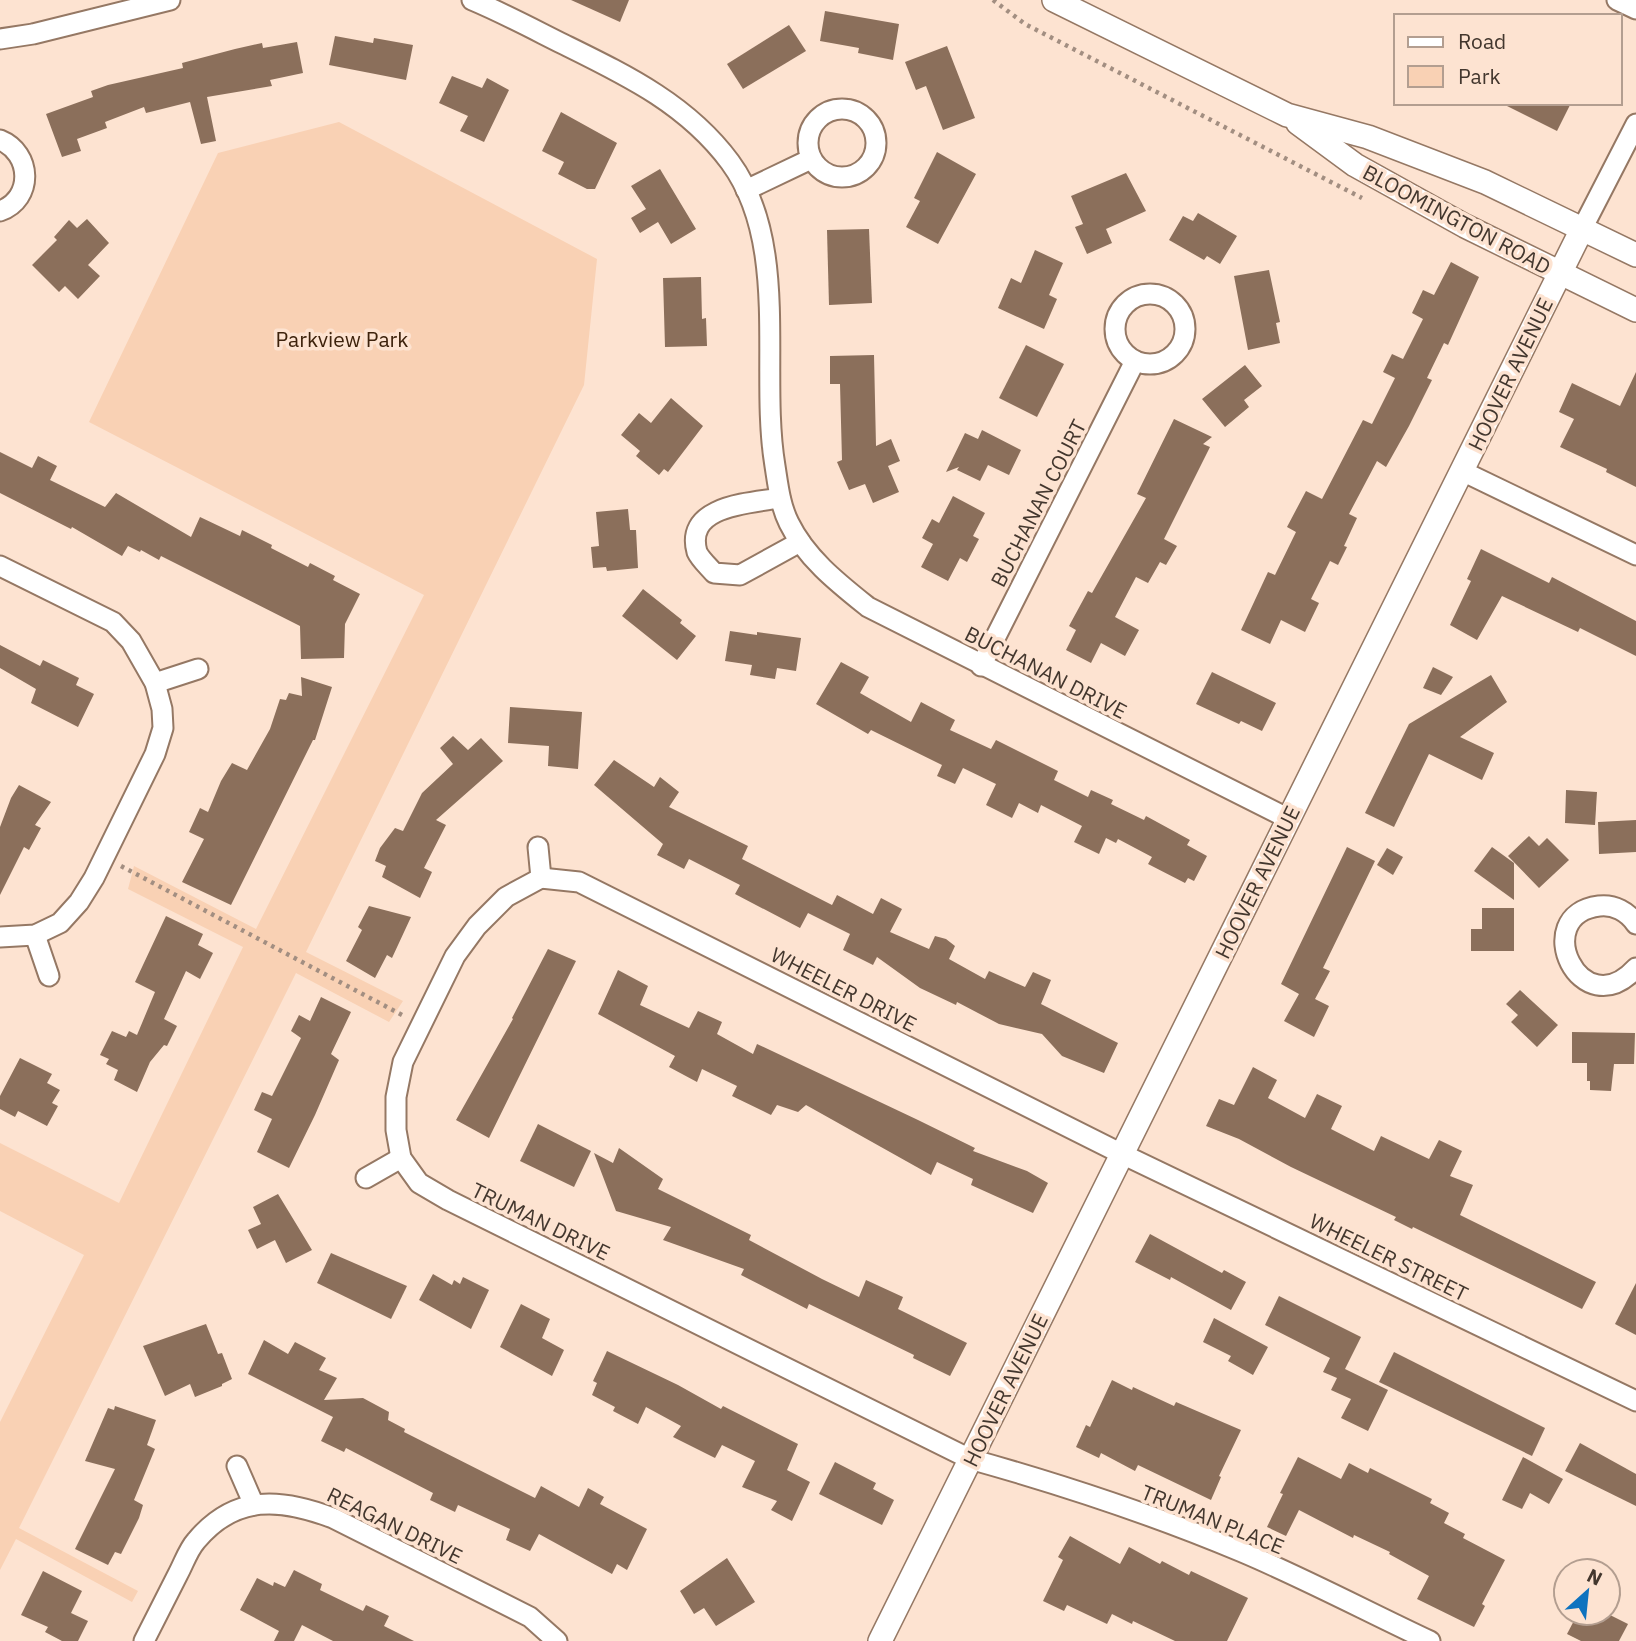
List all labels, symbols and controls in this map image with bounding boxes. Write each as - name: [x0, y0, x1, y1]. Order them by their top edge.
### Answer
- legend: [1394, 14, 1622, 105]
- text: Road: [1458, 27, 1506, 55]
- text: Park: [1458, 62, 1501, 90]
- street label: BLOOMINGTON ROAD: [1358, 158, 1556, 280]
- street label: HOOVER AVENUE: [1461, 293, 1559, 455]
- park label: Parkview Park: [276, 325, 408, 353]
- street label: BUCHANAN COURT: [984, 415, 1092, 591]
- street label: BUCHANAN DRIVE: [960, 619, 1132, 725]
- street label: HOOVER AVENUE: [1208, 801, 1306, 963]
- street label: WHEELER DRIVE: [766, 940, 922, 1038]
- street label: TRUMAN DRIVE: [467, 1175, 615, 1267]
- street label: WHEELER STREET: [1305, 1206, 1473, 1308]
- street label: HOOVER AVENUE: [956, 1309, 1054, 1471]
- street label: TRUMAN PLACE: [1137, 1478, 1289, 1560]
- street label: REAGAN DRIVE: [323, 1480, 467, 1570]
- north arrow: [1552, 1557, 1622, 1627]
- text: N: [1583, 1563, 1606, 1591]

